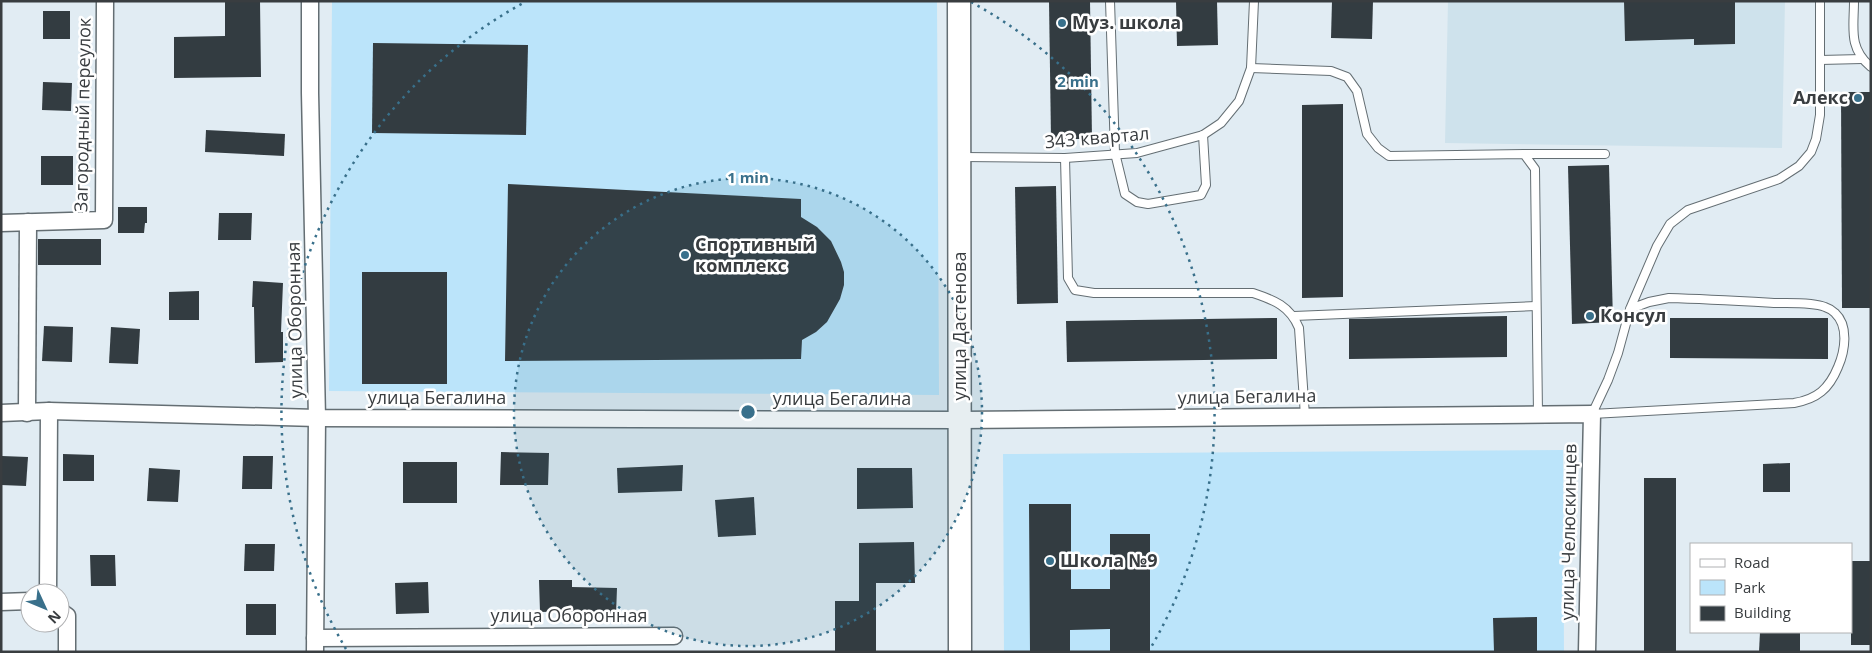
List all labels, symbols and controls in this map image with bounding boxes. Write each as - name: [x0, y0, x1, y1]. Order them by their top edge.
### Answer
- place label: Муз. школа: [1072, 10, 1181, 34]
- street label: Загородный переулок: [68, 17, 96, 212]
- marker: Муз. школа: [1056, 17, 1068, 29]
- text: 2 min: [1057, 71, 1099, 91]
- place label: Алекс: [1793, 85, 1848, 109]
- marker: Алекс: [1852, 92, 1864, 104]
- street label: 343 квартал: [1044, 120, 1150, 154]
- text: 1 min: [727, 167, 769, 187]
- place label: Спортивный комплекс: [695, 232, 815, 277]
- street label: улица Оборонная: [281, 241, 307, 399]
- marker: Спортивный комплекс: [679, 249, 691, 261]
- street label: улица Дастенова: [947, 252, 971, 400]
- place label: Консул: [1600, 303, 1666, 327]
- marker: Консул: [1584, 310, 1596, 322]
- street label: улица Бегалина: [1177, 383, 1317, 409]
- street label: улица Бегалина: [368, 385, 506, 409]
- street label: улица Бегалина: [773, 386, 911, 410]
- centre of rings: [739, 403, 757, 421]
- street label: улица Челюскинцев: [1554, 443, 1582, 621]
- legend: [1690, 543, 1852, 633]
- place label: Школа №9: [1060, 548, 1158, 572]
- text: Road: [1734, 552, 1770, 572]
- marker: Школа №9: [1044, 555, 1056, 567]
- text: Park: [1734, 577, 1765, 597]
- north arrow: [20, 583, 70, 633]
- text: Building: [1734, 602, 1791, 622]
- street label: улица Оборонная: [491, 603, 647, 627]
- text: N: [44, 607, 66, 628]

